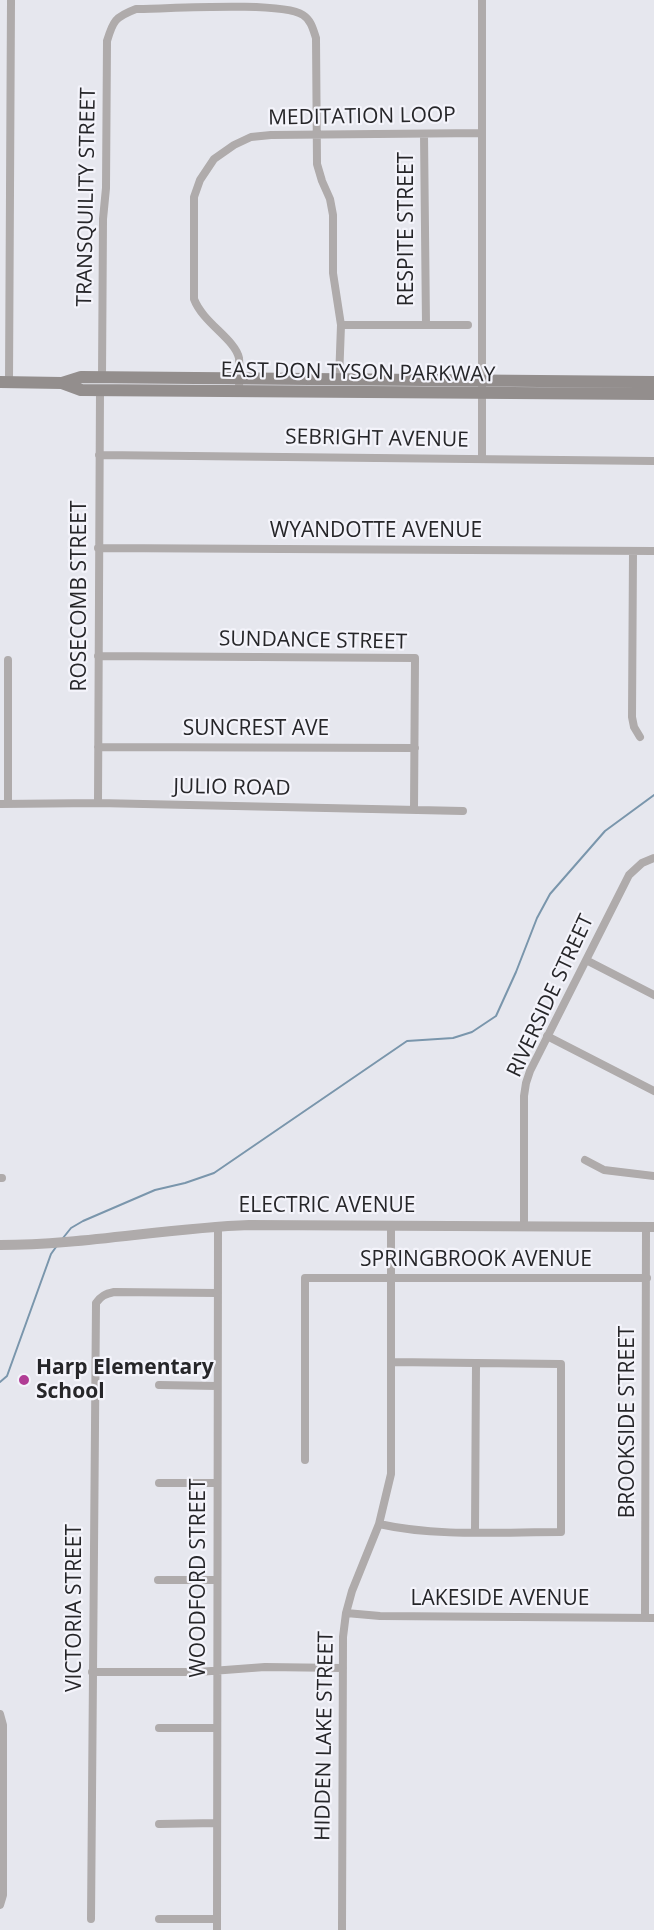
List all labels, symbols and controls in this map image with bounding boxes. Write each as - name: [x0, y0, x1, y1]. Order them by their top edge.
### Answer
- street label: TRANSQUILITY STREET: [72, 87, 102, 307]
- street label: MEDITATION LOOP: [268, 103, 456, 131]
- street label: RESPITE STREET: [394, 152, 420, 306]
- street label: EAST DON TYSON PARKWAY: [220, 358, 496, 388]
- street label: SEBRIGHT AVENUE: [285, 425, 469, 453]
- street label: ROSECOMB STREET: [67, 501, 93, 691]
- street label: WYANDOTTE AVENUE: [270, 518, 482, 544]
- street label: SUNDANCE STREET: [219, 627, 407, 655]
- street label: SUNCREST AVE: [183, 716, 329, 742]
- street label: JULIO ROAD: [173, 774, 291, 802]
- street label: RIVERSIDE STREET: [502, 911, 600, 1081]
- street label: ELECTRIC AVENUE: [239, 1193, 415, 1219]
- street label: SPRINGBROOK AVENUE: [360, 1247, 592, 1273]
- street label: BROOKSIDE STREET: [615, 1326, 641, 1518]
- place label: Harp Elementary School: [36, 1355, 214, 1405]
- marker: Harp Elementary School: [17, 1373, 31, 1387]
- street label: WOODFORD STREET: [186, 1478, 212, 1678]
- street label: VICTORIA STREET: [62, 1524, 88, 1692]
- street label: LAKESIDE AVENUE: [411, 1586, 589, 1612]
- street label: HIDDEN LAKE STREET: [311, 1631, 339, 1841]

